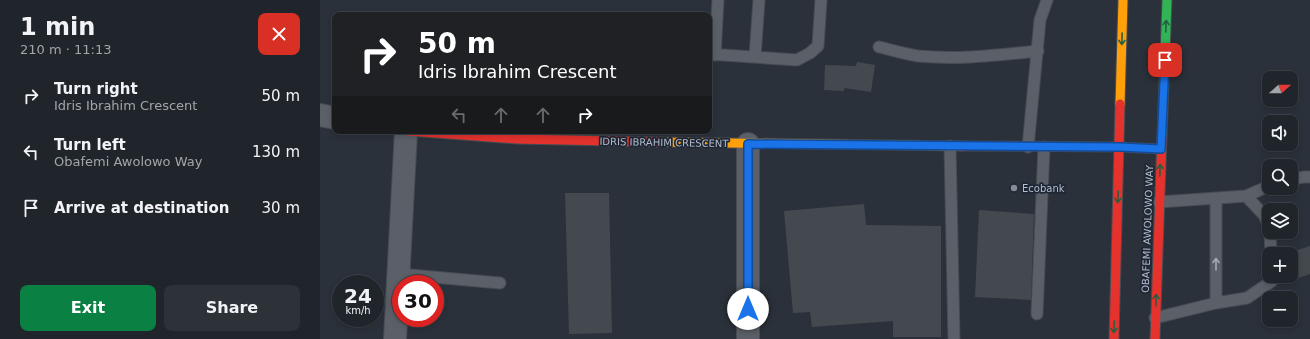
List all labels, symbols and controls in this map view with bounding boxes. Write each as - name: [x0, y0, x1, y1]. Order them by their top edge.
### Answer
- text: 1 min: [20, 13, 95, 41]
- button: close: [258, 13, 300, 55]
- one-way arrow: [1163, 20, 1170, 33]
- text: 50 m: [418, 27, 496, 60]
- icon: right: [352, 28, 404, 80]
- one-way arrow: [1118, 32, 1126, 45]
- text: 210 m · 11:13: [20, 42, 111, 57]
- pin: [1148, 43, 1182, 77]
- icon: arrive: [1154, 49, 1176, 71]
- text: Idris Ibrahim Crescent: [418, 61, 617, 82]
- north arrow: [1262, 71, 1298, 107]
- map controls: [1262, 71, 1298, 327]
- text: Turn right: [54, 80, 138, 98]
- icon: right: [20, 85, 42, 107]
- text: 50 m: [262, 87, 300, 105]
- text: Idris Ibrahim Crescent: [54, 98, 197, 113]
- icon: left: [448, 104, 470, 126]
- icon: ahead: [490, 104, 512, 126]
- icon: ahead: [532, 104, 554, 126]
- icon: right: [574, 104, 596, 126]
- button: sound: [1262, 115, 1298, 151]
- text: Turn left: [54, 136, 126, 154]
- street label: IDRIS IBRAHIM CRESCENT: [599, 136, 729, 149]
- icon: left: [20, 141, 42, 163]
- text: 130 m: [252, 143, 300, 161]
- text: Obafemi Awolowo Way: [54, 154, 202, 169]
- button: search: [1262, 159, 1298, 195]
- street label: OBAFEMI AWOLOWO WAY: [1140, 164, 1155, 293]
- one-way arrow: [1157, 164, 1164, 177]
- marker: Ecobank: [1009, 183, 1019, 193]
- place label: Ecobank: [1022, 183, 1065, 194]
- one-way arrow: [1115, 190, 1122, 203]
- icon: arrive: [20, 197, 42, 219]
- text: Arrive at destination: [54, 199, 229, 217]
- text: 30 m: [262, 199, 300, 217]
- button: layers: [1262, 203, 1298, 239]
- button: +: [1262, 247, 1298, 283]
- one-way arrow: [1212, 258, 1220, 271]
- speed limit sign: 30: [392, 275, 444, 327]
- text: 24: [344, 284, 372, 308]
- button: Exit: [20, 285, 156, 331]
- button: Share: [164, 285, 300, 331]
- position arrow: [727, 288, 769, 330]
- button: −: [1262, 291, 1298, 327]
- one-way arrow: [1152, 294, 1160, 307]
- text: km/h: [345, 305, 371, 316]
- one-way arrow: [1110, 320, 1118, 333]

